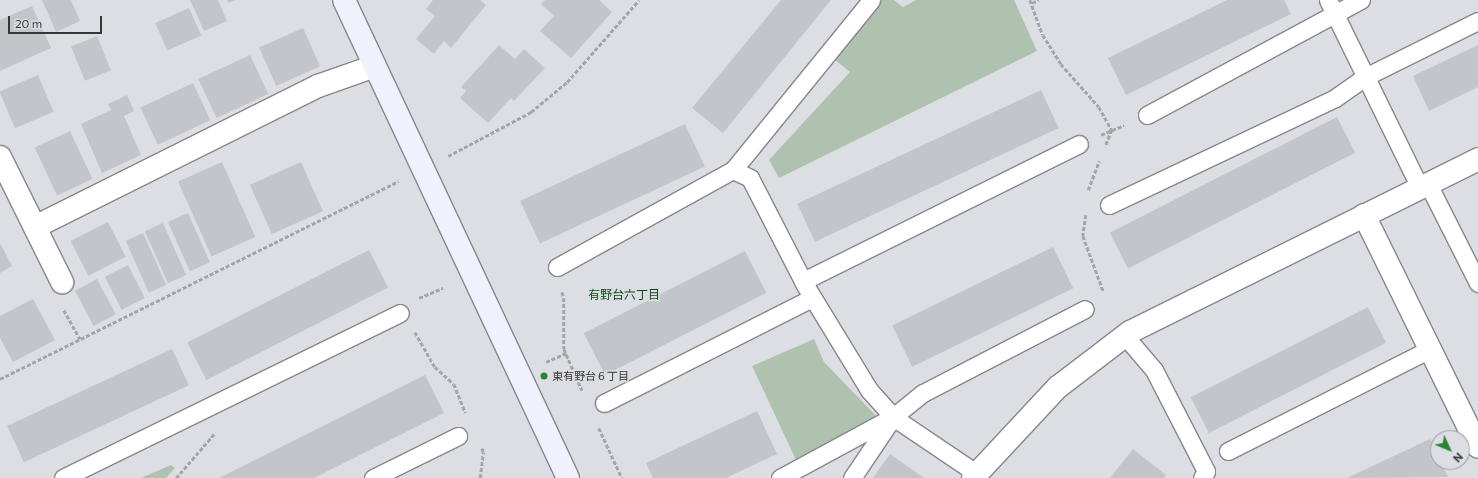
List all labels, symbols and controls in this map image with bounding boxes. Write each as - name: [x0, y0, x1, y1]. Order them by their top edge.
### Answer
- scale bar: [10, 8, 104, 34]
- text: 20 m: [15, 16, 42, 30]
- district label: 有野台六丁目: [588, 288, 660, 302]
- place label: 東有野台６丁目: [552, 369, 629, 383]
- marker: 東有野台６丁目: [539, 371, 549, 381]
- north arrow: [1430, 430, 1470, 470]
- text: N: [1451, 450, 1466, 465]

